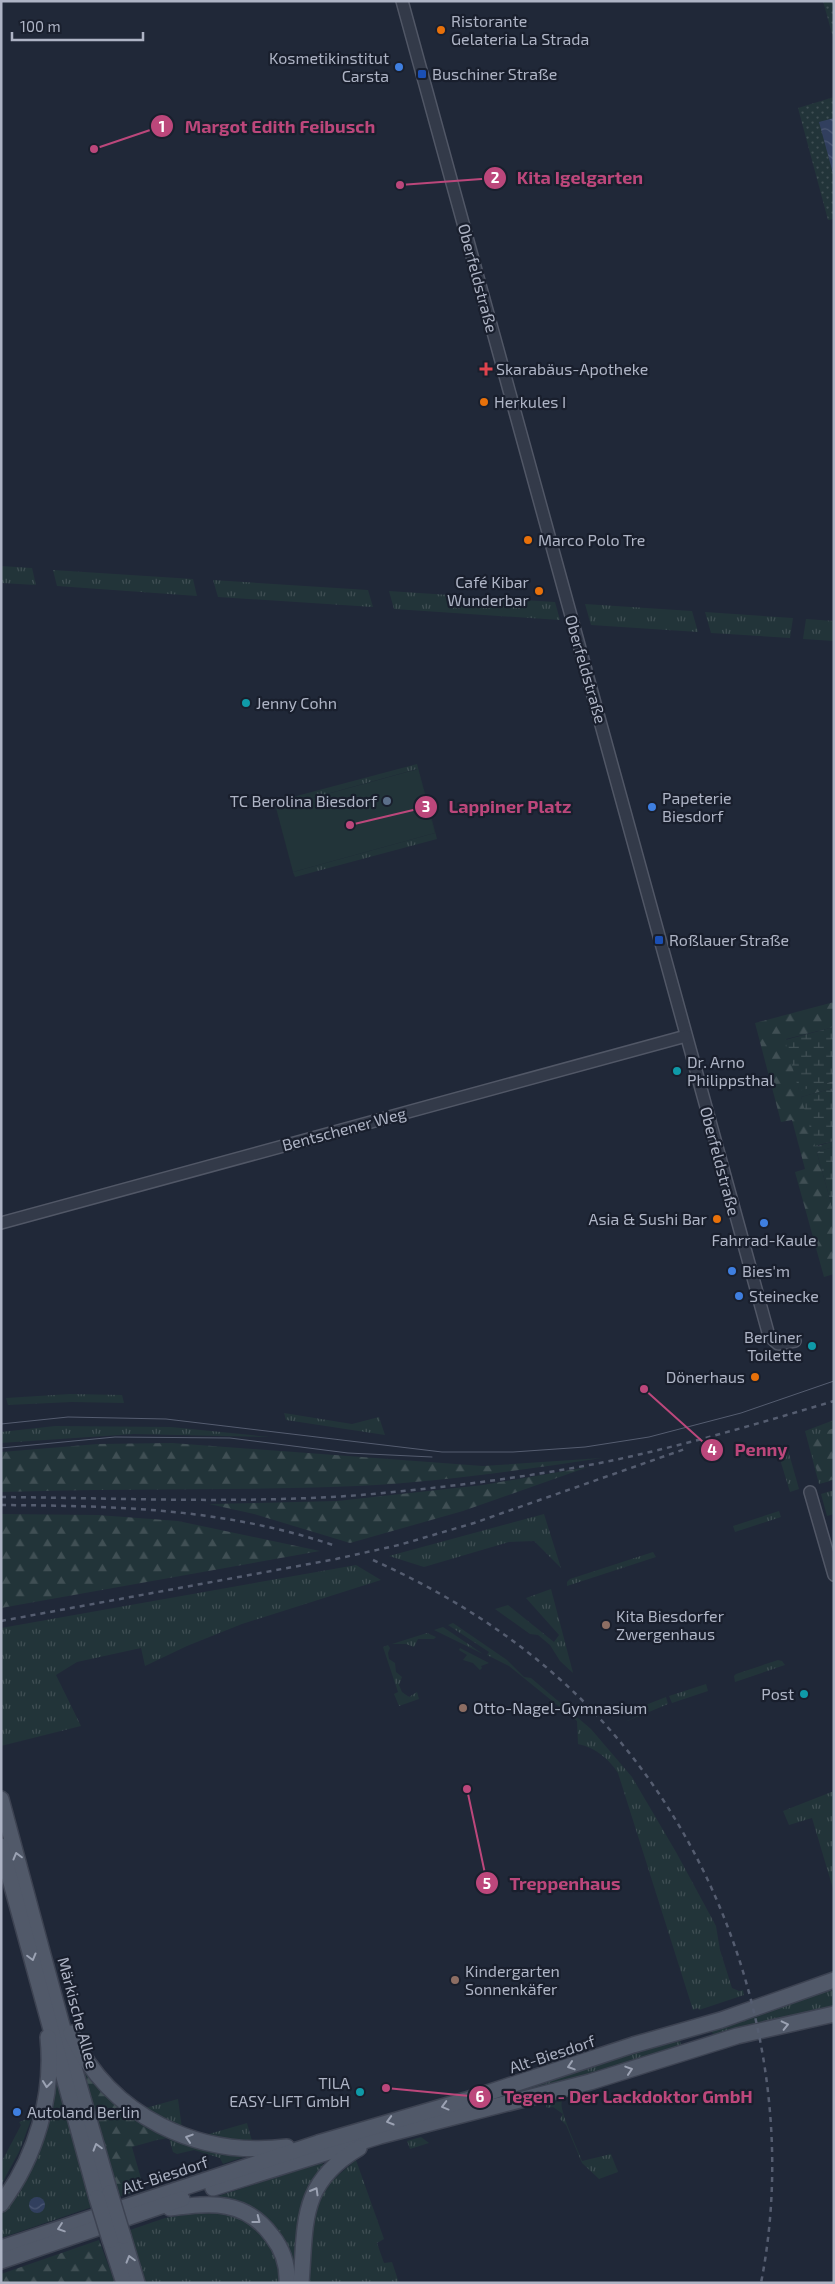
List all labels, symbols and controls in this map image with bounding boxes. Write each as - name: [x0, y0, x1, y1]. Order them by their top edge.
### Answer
- scale bar: [12, 10, 144, 42]
- place label: Ristorante Gelateria La Strada: [451, 11, 589, 48]
- text: 100 m: [20, 17, 61, 35]
- marker: Ristorante Gelateria La Strada: [435, 24, 447, 36]
- place label: Kosmetikinstitut Carsta: [269, 48, 389, 85]
- marker: Kosmetikinstitut Carsta: [393, 61, 405, 73]
- place label: Buschiner Straße: [432, 64, 557, 83]
- marker: Buschiner Straße: [416, 68, 428, 80]
- callout: Margot Edith Feibusch: [149, 110, 385, 143]
- text: Margot Edith Feibusch: [185, 115, 375, 137]
- text: 1: [159, 117, 165, 135]
- callout: Kita Igelgarten: [482, 161, 654, 194]
- text: Kita Igelgarten: [517, 166, 643, 188]
- text: 2: [491, 168, 500, 186]
- street label: Oberfeldstraße: [455, 221, 502, 334]
- place label: Skarabäus-Apotheke: [496, 359, 648, 378]
- marker: Skarabäus-Apotheke: [480, 363, 492, 375]
- place label: Herkules I: [494, 392, 566, 411]
- marker: Herkules I: [478, 396, 490, 408]
- place label: Marco Polo Tre: [538, 530, 645, 549]
- marker: Marco Polo Tre: [522, 534, 534, 546]
- place label: Café Kibar Wunderbar: [447, 572, 530, 609]
- marker: Café Kibar Wunderbar: [533, 585, 545, 597]
- street label: Oberfeldstraße: [562, 612, 611, 725]
- place label: Jenny Cohn: [256, 693, 337, 712]
- marker: Jenny Cohn: [240, 697, 252, 709]
- place label: Papeterie Biesdorf: [662, 788, 732, 825]
- callout: Lappiner Platz: [414, 790, 582, 823]
- place label: TC Berolina Biesdorf: [230, 791, 378, 810]
- marker: TC Berolina Biesdorf: [381, 795, 393, 807]
- text: Lappiner Platz: [449, 795, 571, 817]
- text: 3: [422, 797, 430, 815]
- marker: Papeterie Biesdorf: [646, 801, 658, 813]
- place label: Roßlauer Straße: [669, 930, 789, 949]
- marker: Roßlauer Straße: [653, 934, 665, 946]
- place label: Dr. Arno Philippsthal: [687, 1052, 774, 1089]
- marker: Dr. Arno Philippsthal: [671, 1065, 683, 1077]
- street label: Bentschener Weg: [280, 1103, 408, 1154]
- street label: Oberfeldstraße: [697, 1104, 744, 1217]
- place label: Asia & Sushi Bar: [589, 1209, 708, 1228]
- marker: Asia & Sushi Bar: [711, 1213, 723, 1225]
- marker: Fahrrad-Kaule: [758, 1217, 770, 1229]
- place label: Fahrrad-Kaule: [711, 1230, 817, 1249]
- place label: Bies'm: [742, 1261, 790, 1280]
- marker: Bies'm: [726, 1265, 738, 1277]
- place label: Steinecke: [749, 1286, 819, 1305]
- marker: Steinecke: [733, 1290, 745, 1302]
- place label: Berliner Toilette: [744, 1327, 803, 1364]
- marker: Berliner Toilette: [806, 1340, 818, 1352]
- place label: Dönerhaus: [666, 1367, 745, 1386]
- marker: Dönerhaus: [749, 1371, 761, 1383]
- callout: Penny: [700, 1433, 798, 1466]
- text: Penny: [734, 1438, 788, 1460]
- text: 4: [707, 1440, 717, 1458]
- place label: Kita Biesdorfer Zwergenhaus: [616, 1606, 725, 1643]
- marker: Kita Biesdorfer Zwergenhaus: [600, 1619, 612, 1631]
- place label: Post: [761, 1684, 794, 1703]
- marker: Post: [798, 1688, 810, 1700]
- place label: Otto-Nagel-Gymnasium: [473, 1698, 647, 1717]
- marker: Otto-Nagel-Gymnasium: [457, 1702, 469, 1714]
- one-way arrow: [12, 1852, 23, 1861]
- callout: Treppenhaus: [474, 1867, 630, 1900]
- text: Treppenhaus: [509, 1872, 621, 1894]
- text: 5: [483, 1874, 491, 1892]
- one-way arrow: [26, 1952, 36, 1960]
- street label: Märkische Allee: [54, 1955, 103, 2071]
- place label: Kindergarten Sonnenkäfer: [465, 1961, 560, 1998]
- marker: Kindergarten Sonnenkäfer: [449, 1974, 461, 1986]
- one-way arrow: [780, 2020, 789, 2031]
- street label: Alt-Biesdorf: [506, 2030, 598, 2076]
- one-way arrow: [567, 2060, 575, 2070]
- one-way arrow: [624, 2065, 632, 2075]
- place label: TILA EASY-LIFT GmbH: [229, 2073, 350, 2110]
- callout: Tegen - Der Lackdoktor GmbH: [468, 2080, 763, 2113]
- one-way arrow: [42, 2081, 53, 2089]
- text: Tegen - Der Lackdoktor GmbH: [503, 2085, 753, 2107]
- marker: TILA EASY-LIFT GmbH: [354, 2086, 366, 2098]
- text: 6: [476, 2087, 485, 2105]
- one-way arrow: [440, 2100, 449, 2111]
- place label: Autoland Berlin: [27, 2102, 140, 2121]
- marker: Autoland Berlin: [11, 2106, 23, 2118]
- one-way arrow: [387, 2116, 395, 2126]
- one-way arrow: [185, 2133, 194, 2143]
- one-way arrow: [92, 2143, 102, 2151]
- street label: Alt-Biesdorf: [119, 2151, 211, 2197]
- one-way arrow: [309, 2188, 319, 2197]
- one-way arrow: [251, 2214, 260, 2223]
- one-way arrow: [58, 2222, 66, 2232]
- one-way arrow: [125, 2256, 135, 2264]

